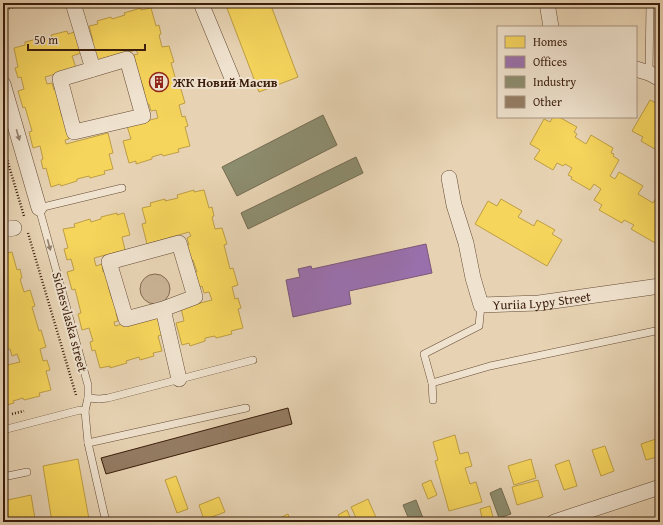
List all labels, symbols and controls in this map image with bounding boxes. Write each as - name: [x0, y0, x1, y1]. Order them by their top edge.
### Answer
- scale bar: [28, 26, 145, 52]
- legend: [497, 26, 637, 118]
- text: 50 m: [34, 31, 58, 48]
- text: Homes: [533, 33, 568, 50]
- text: Offices: [533, 53, 567, 70]
- building icon: ЖК Новий Масив: [148, 71, 170, 93]
- place label: ЖК Новий Масив: [172, 73, 278, 92]
- text: Industry: [533, 73, 576, 90]
- text: Other: [533, 93, 562, 110]
- one-way arrow: [15, 130, 21, 142]
- one-way arrow: [46, 240, 52, 252]
- street label: Sichesvlaska street: [48, 270, 93, 375]
- street label: Yuriia Lypy Street: [492, 286, 592, 314]

